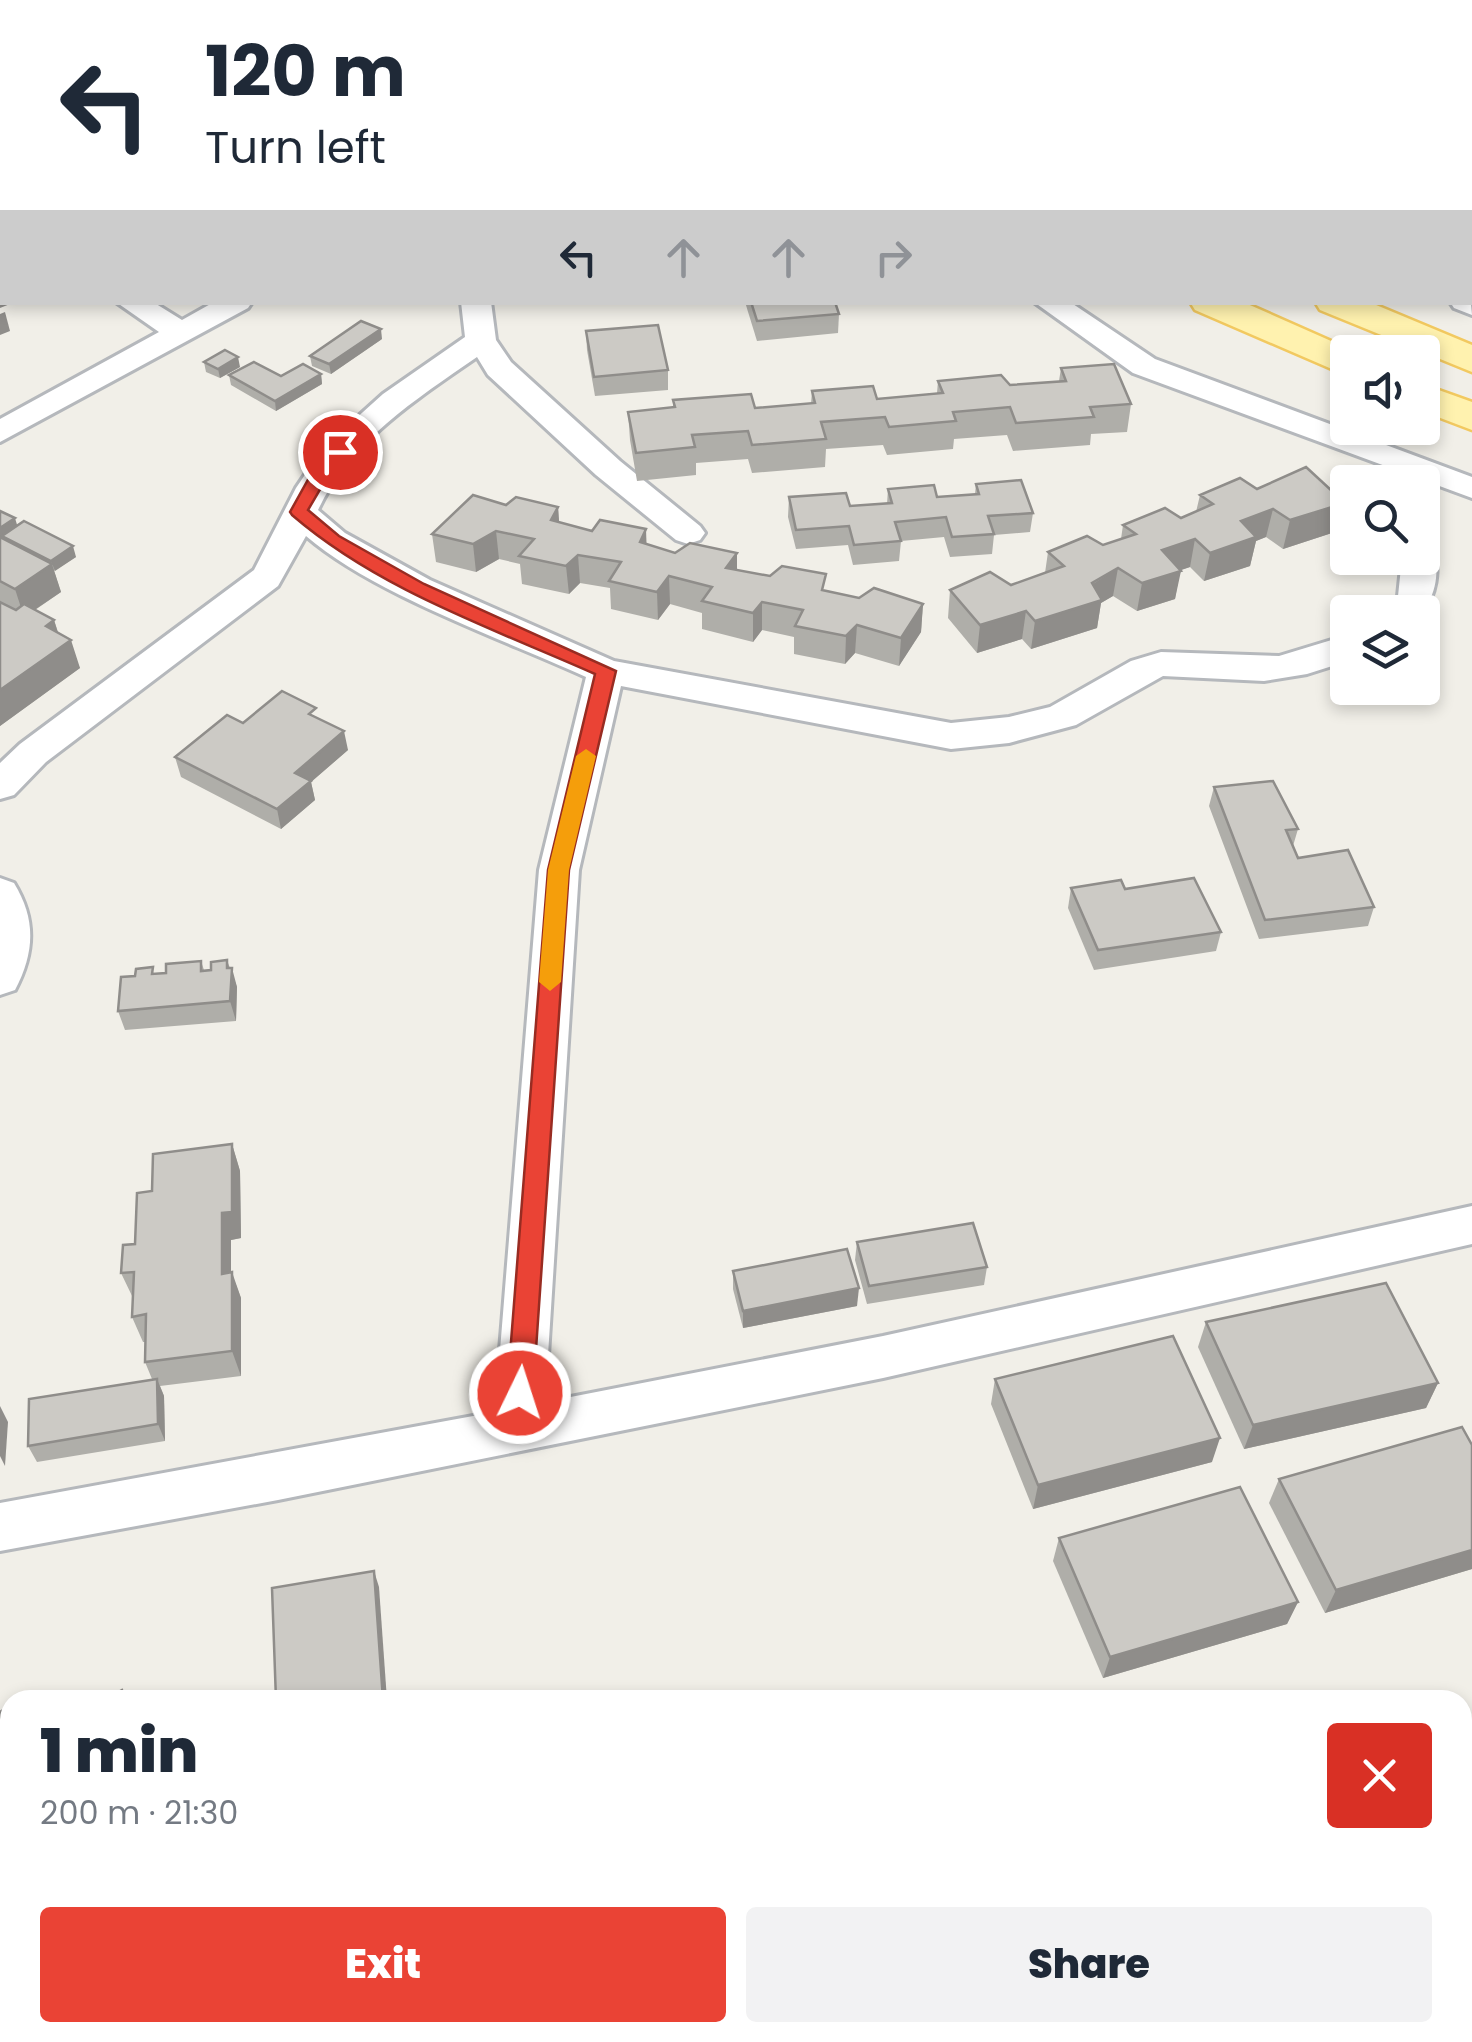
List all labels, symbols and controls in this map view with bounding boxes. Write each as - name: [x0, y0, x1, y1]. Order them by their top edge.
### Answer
- text: 120 m: [205, 22, 406, 121]
- icon: left: [40, 40, 170, 170]
- text: Turn left: [205, 116, 386, 179]
- icon: left: [551, 230, 606, 285]
- icon: ahead: [656, 230, 711, 285]
- icon: ahead: [761, 230, 816, 285]
- icon: right: [866, 230, 921, 285]
- map controls: [1330, 335, 1440, 705]
- button: sound: [1330, 335, 1440, 445]
- pin: [298, 410, 383, 495]
- icon: arrive: [313, 425, 368, 480]
- button: search: [1330, 465, 1440, 575]
- button: layers: [1330, 595, 1440, 705]
- position arrow: [468, 1341, 572, 1445]
- text: 1 min: [40, 1709, 198, 1793]
- button: close: [1327, 1723, 1432, 1828]
- text: 200 m · 21:30: [40, 1790, 238, 1835]
- button: Exit: [40, 1907, 726, 2022]
- button: Share: [746, 1907, 1432, 2022]

